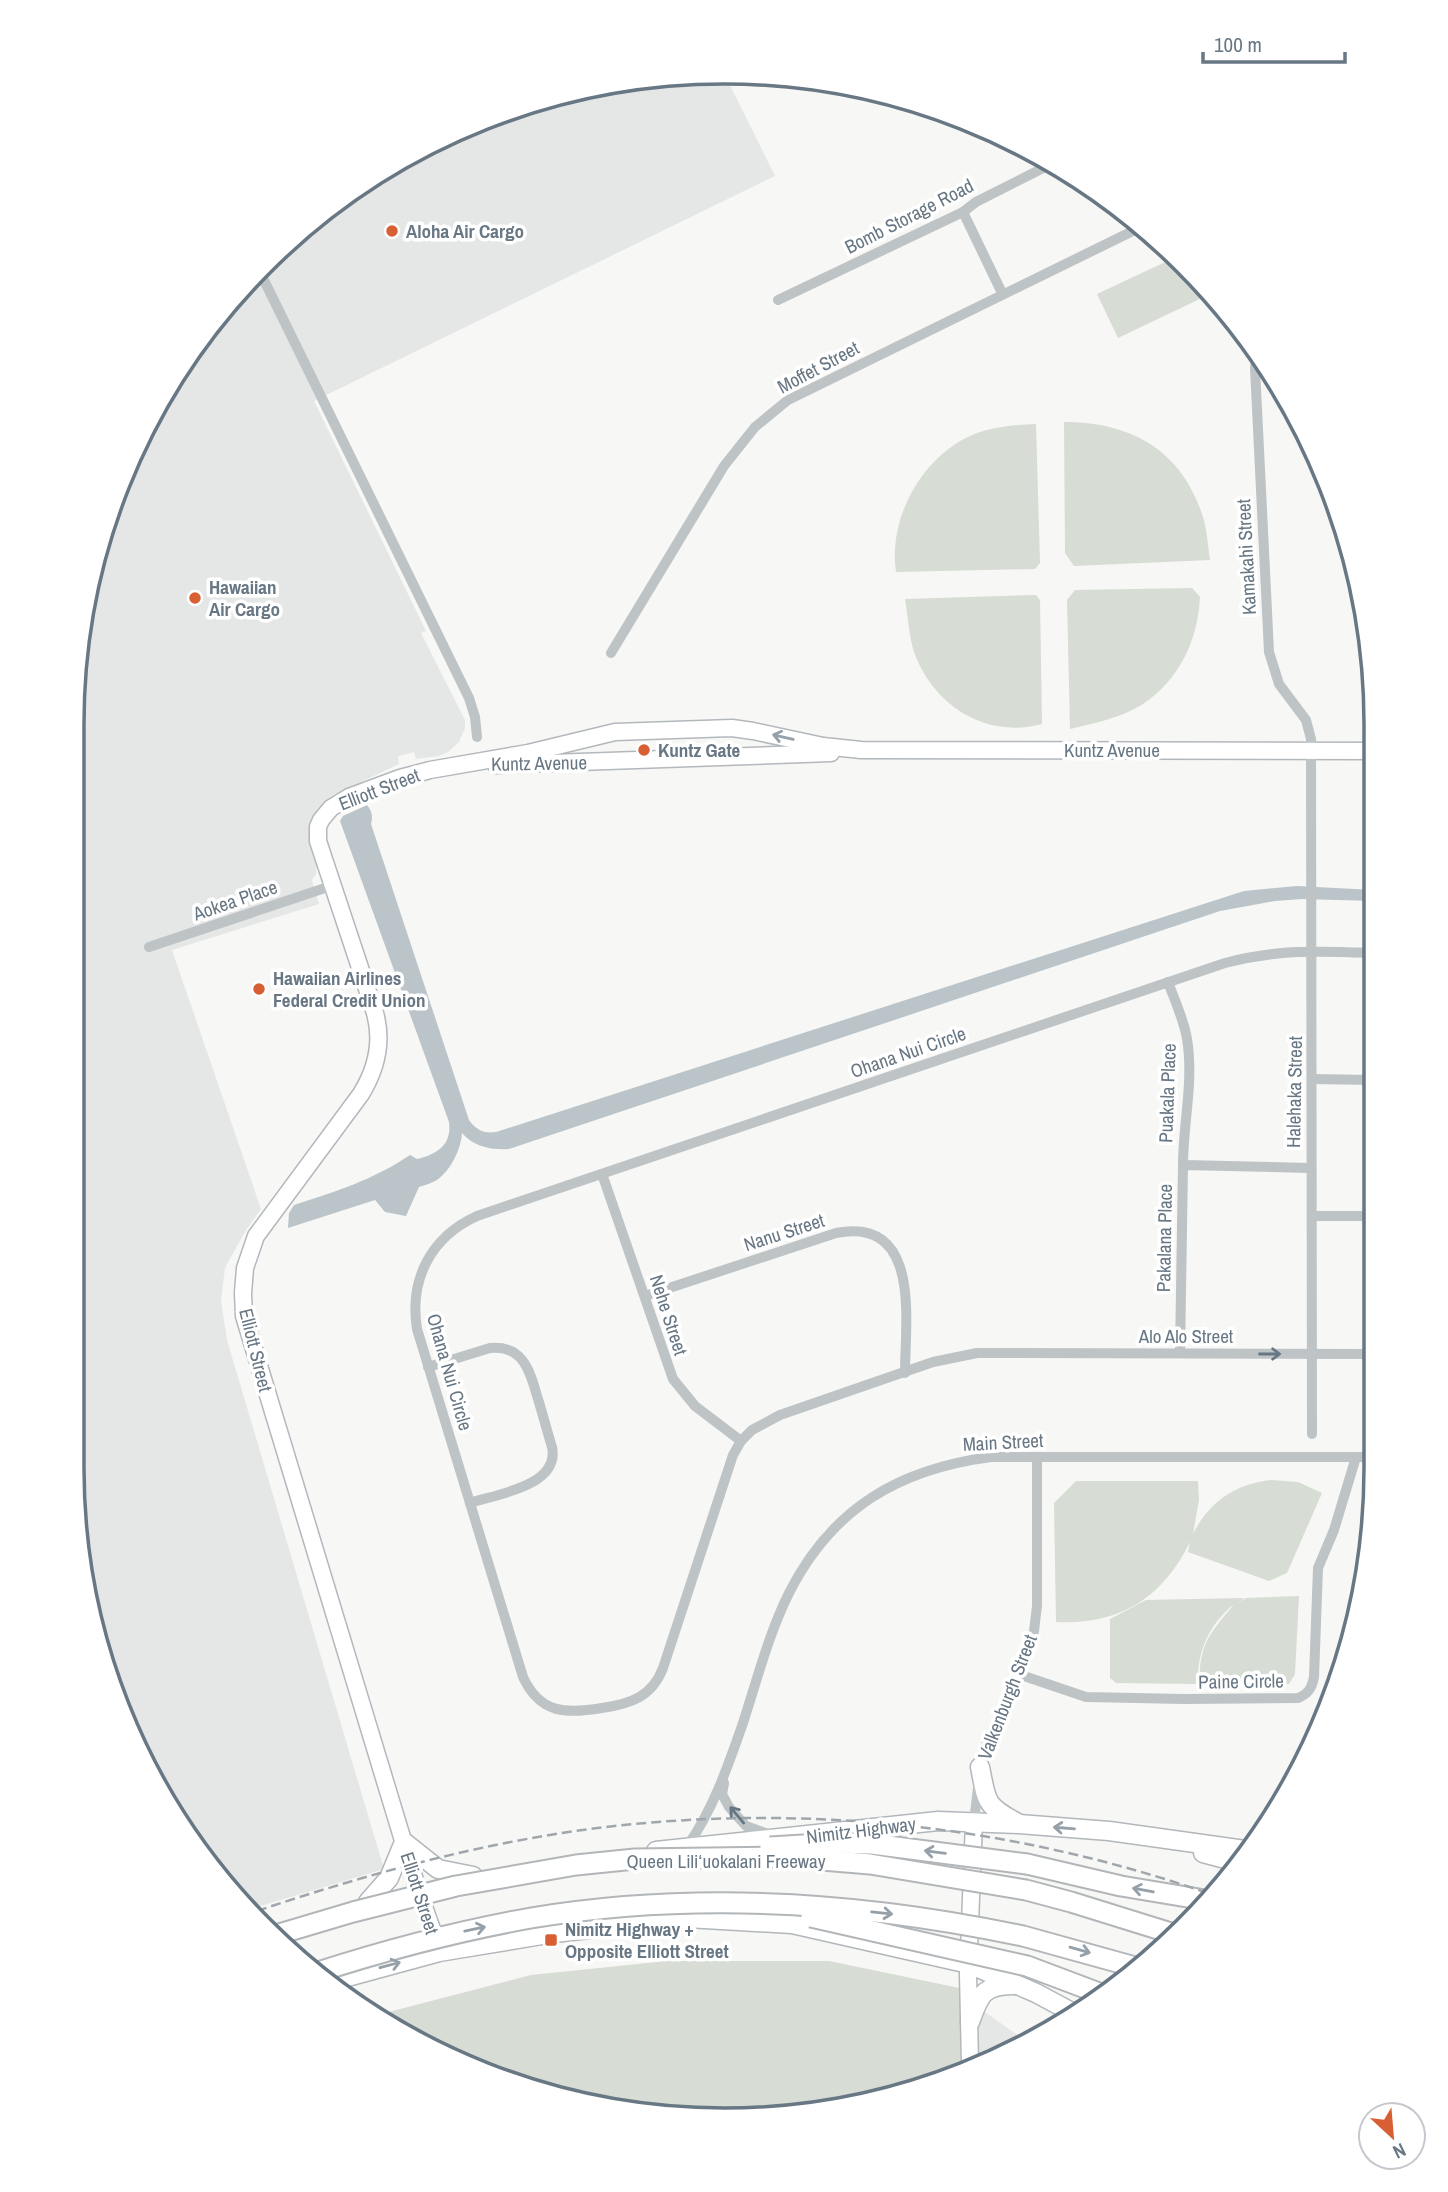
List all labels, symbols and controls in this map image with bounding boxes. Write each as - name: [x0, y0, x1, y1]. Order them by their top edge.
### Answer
- scale bar: [1203, 21, 1345, 65]
- text: 100 m: [1214, 30, 1262, 59]
- street label: Bomb Storage Road: [840, 172, 978, 260]
- place label: Aloha Air Cargo: [406, 218, 524, 244]
- marker: Aloha Air Cargo: [384, 223, 400, 239]
- street label: Moffet Street: [773, 334, 864, 399]
- street label: Kamakahi Street: [1230, 498, 1262, 616]
- place label: Hawaiian Air Cargo: [209, 574, 280, 622]
- marker: Hawaiian Air Cargo: [187, 590, 203, 606]
- one-way arrow: [772, 730, 795, 744]
- place label: Kuntz Gate: [658, 737, 741, 763]
- street label: Kuntz Avenue: [1064, 737, 1160, 763]
- marker: Kuntz Gate: [636, 742, 652, 758]
- street label: Kuntz Avenue: [491, 749, 587, 777]
- street label: Elliott Street: [335, 761, 424, 816]
- street label: Aokea Place: [188, 873, 281, 927]
- place label: Hawaiian Airlines Federal Credit Union: [273, 965, 425, 1013]
- marker: Hawaiian Airlines Federal Credit Union: [251, 981, 267, 997]
- street label: Ohana Nui Circle: [847, 1020, 969, 1084]
- street label: Halehaka Street: [1280, 1035, 1308, 1148]
- street label: Puakala Place: [1152, 1043, 1182, 1143]
- street label: Pakalana Place: [1150, 1184, 1178, 1292]
- street label: Nanu Street: [740, 1207, 828, 1257]
- street label: Nehe Street: [644, 1271, 694, 1359]
- street label: Elliott Street: [233, 1306, 279, 1395]
- street label: Ohana Nui Circle: [421, 1311, 479, 1433]
- street label: Alo Alo Street: [1138, 1323, 1234, 1349]
- one-way arrow: [1258, 1347, 1281, 1361]
- street label: Main Street: [962, 1427, 1045, 1457]
- street label: Valkenburgh Street: [971, 1630, 1043, 1763]
- street label: Paine Circle: [1198, 1667, 1284, 1695]
- one-way arrow: [729, 1807, 744, 1825]
- street label: Nimitz Highway: [805, 1810, 917, 1850]
- one-way arrow: [1053, 1821, 1076, 1834]
- one-way arrow: [924, 1845, 947, 1858]
- street label: Queen Liliʻuokalani Freeway: [626, 1848, 826, 1874]
- street label: Elliott Street: [395, 1849, 446, 1938]
- one-way arrow: [1132, 1883, 1155, 1896]
- one-way arrow: [871, 1906, 893, 1919]
- place label: Nimitz Highway + Opposite Elliott Street: [565, 1916, 729, 1964]
- one-way arrow: [463, 1922, 486, 1936]
- marker: Nimitz Highway + Opposite Elliott Street: [543, 1932, 559, 1948]
- one-way arrow: [1068, 1945, 1090, 1958]
- one-way arrow: [379, 1958, 401, 1971]
- north arrow: [1357, 2101, 1427, 2171]
- text: N: [1389, 2137, 1410, 2165]

